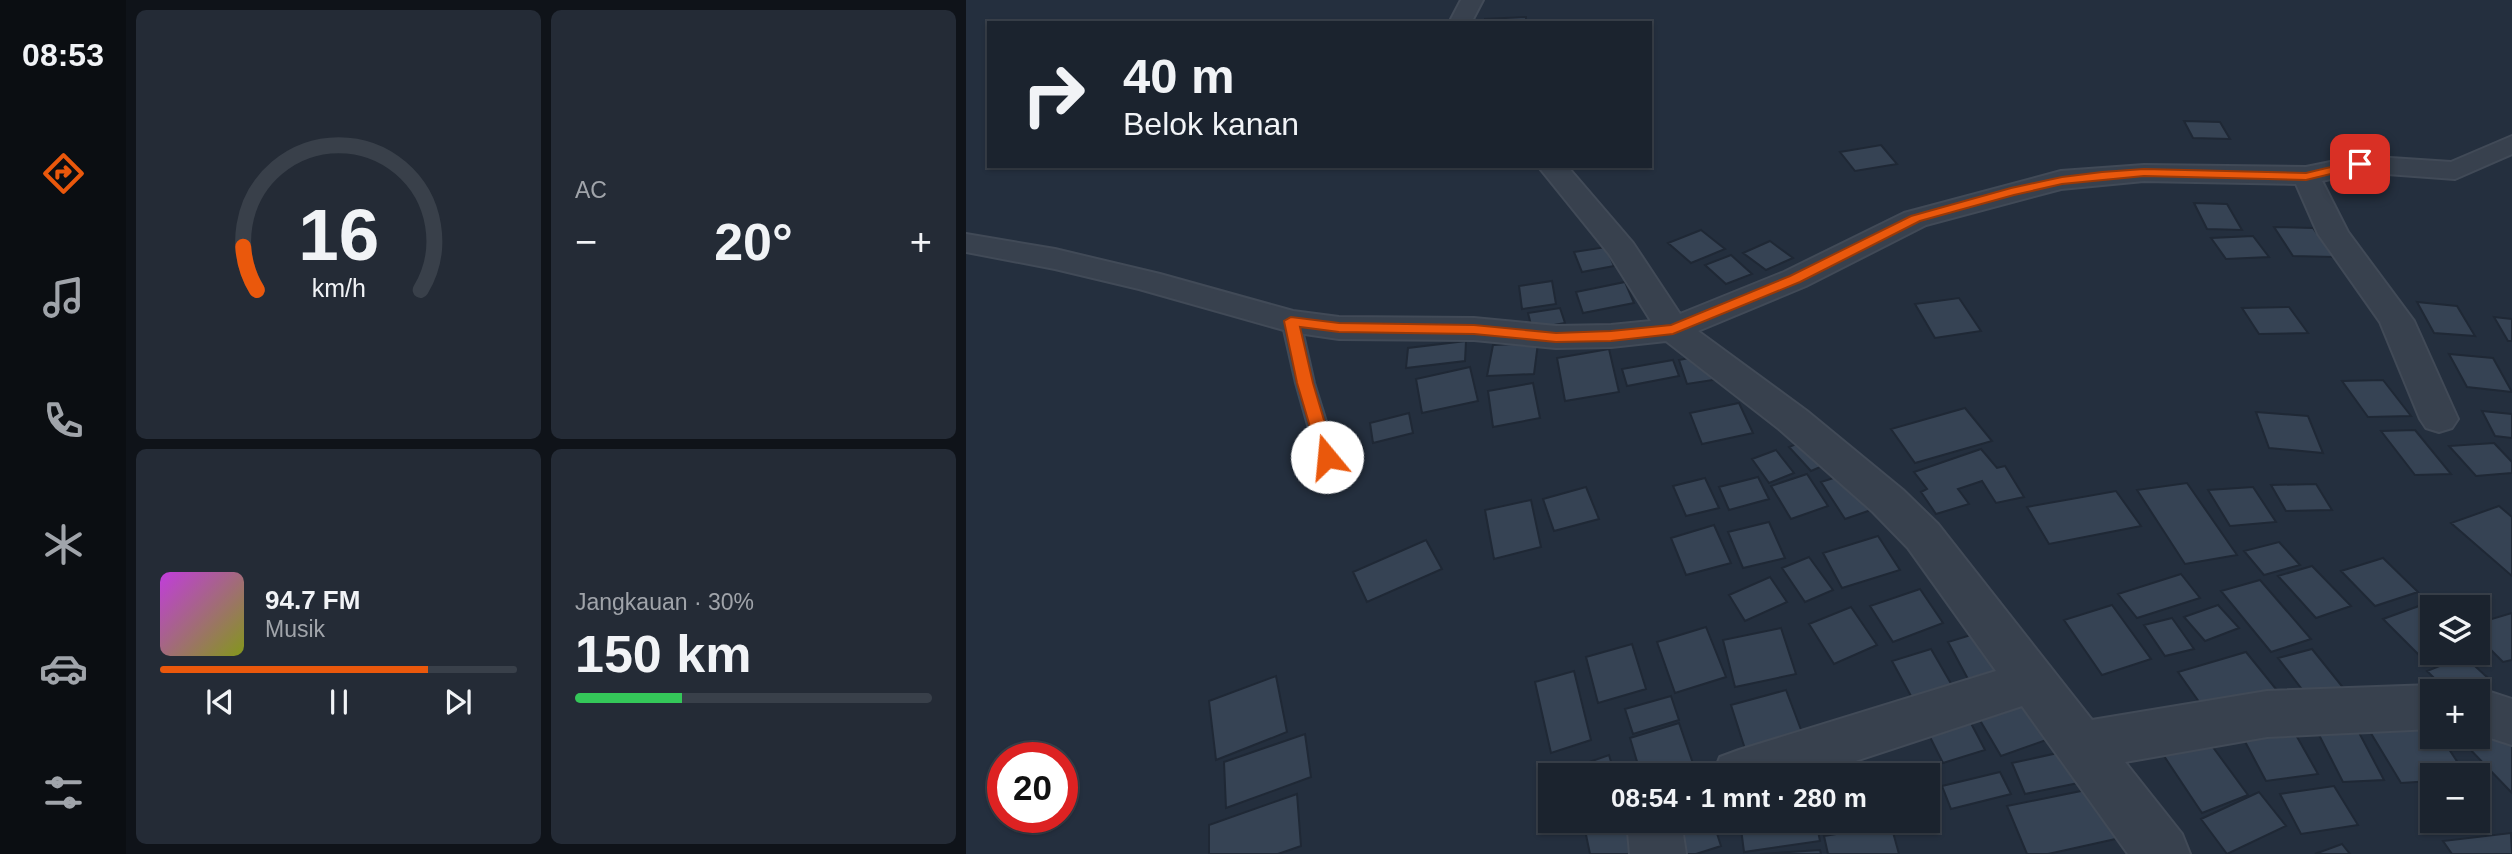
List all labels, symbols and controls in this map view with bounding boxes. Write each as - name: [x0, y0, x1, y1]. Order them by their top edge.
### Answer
- text: 08:53: [22, 37, 104, 73]
- icon: right: [1008, 49, 1099, 140]
- text: 40 m: [1123, 49, 1235, 103]
- text: Belok kanan: [1123, 106, 1299, 142]
- pin: [2330, 134, 2390, 194]
- icon: arrive: [2341, 145, 2379, 183]
- icon: directions: [39, 149, 88, 198]
- text: AC: [575, 177, 607, 203]
- text: 16: [298, 195, 379, 276]
- text: 20°: [714, 213, 793, 271]
- text: −: [575, 221, 597, 263]
- text: +: [910, 221, 932, 263]
- icon: music: [39, 273, 88, 322]
- text: km/h: [311, 274, 366, 302]
- icon: phone: [39, 396, 88, 445]
- position arrow: [1290, 420, 1364, 494]
- icon: climate: [39, 520, 88, 569]
- text: 94.7 FM: [265, 585, 360, 615]
- text: Jangkauan · 30%: [575, 589, 754, 615]
- map controls: [2420, 595, 2490, 833]
- button: layers: [2420, 595, 2490, 665]
- text: Musik: [265, 616, 325, 642]
- text: 150 km: [575, 625, 751, 683]
- icon: car: [39, 644, 88, 693]
- button: +: [2420, 679, 2490, 749]
- icon: previous: [201, 683, 239, 721]
- icon: pause: [320, 683, 358, 721]
- icon: next: [439, 683, 477, 721]
- speed limit sign: 20: [987, 742, 1078, 833]
- button: −: [2420, 763, 2490, 833]
- icon: filters: [39, 768, 88, 817]
- text: 08:54 · 1 mnt · 280 m: [1611, 783, 1867, 813]

